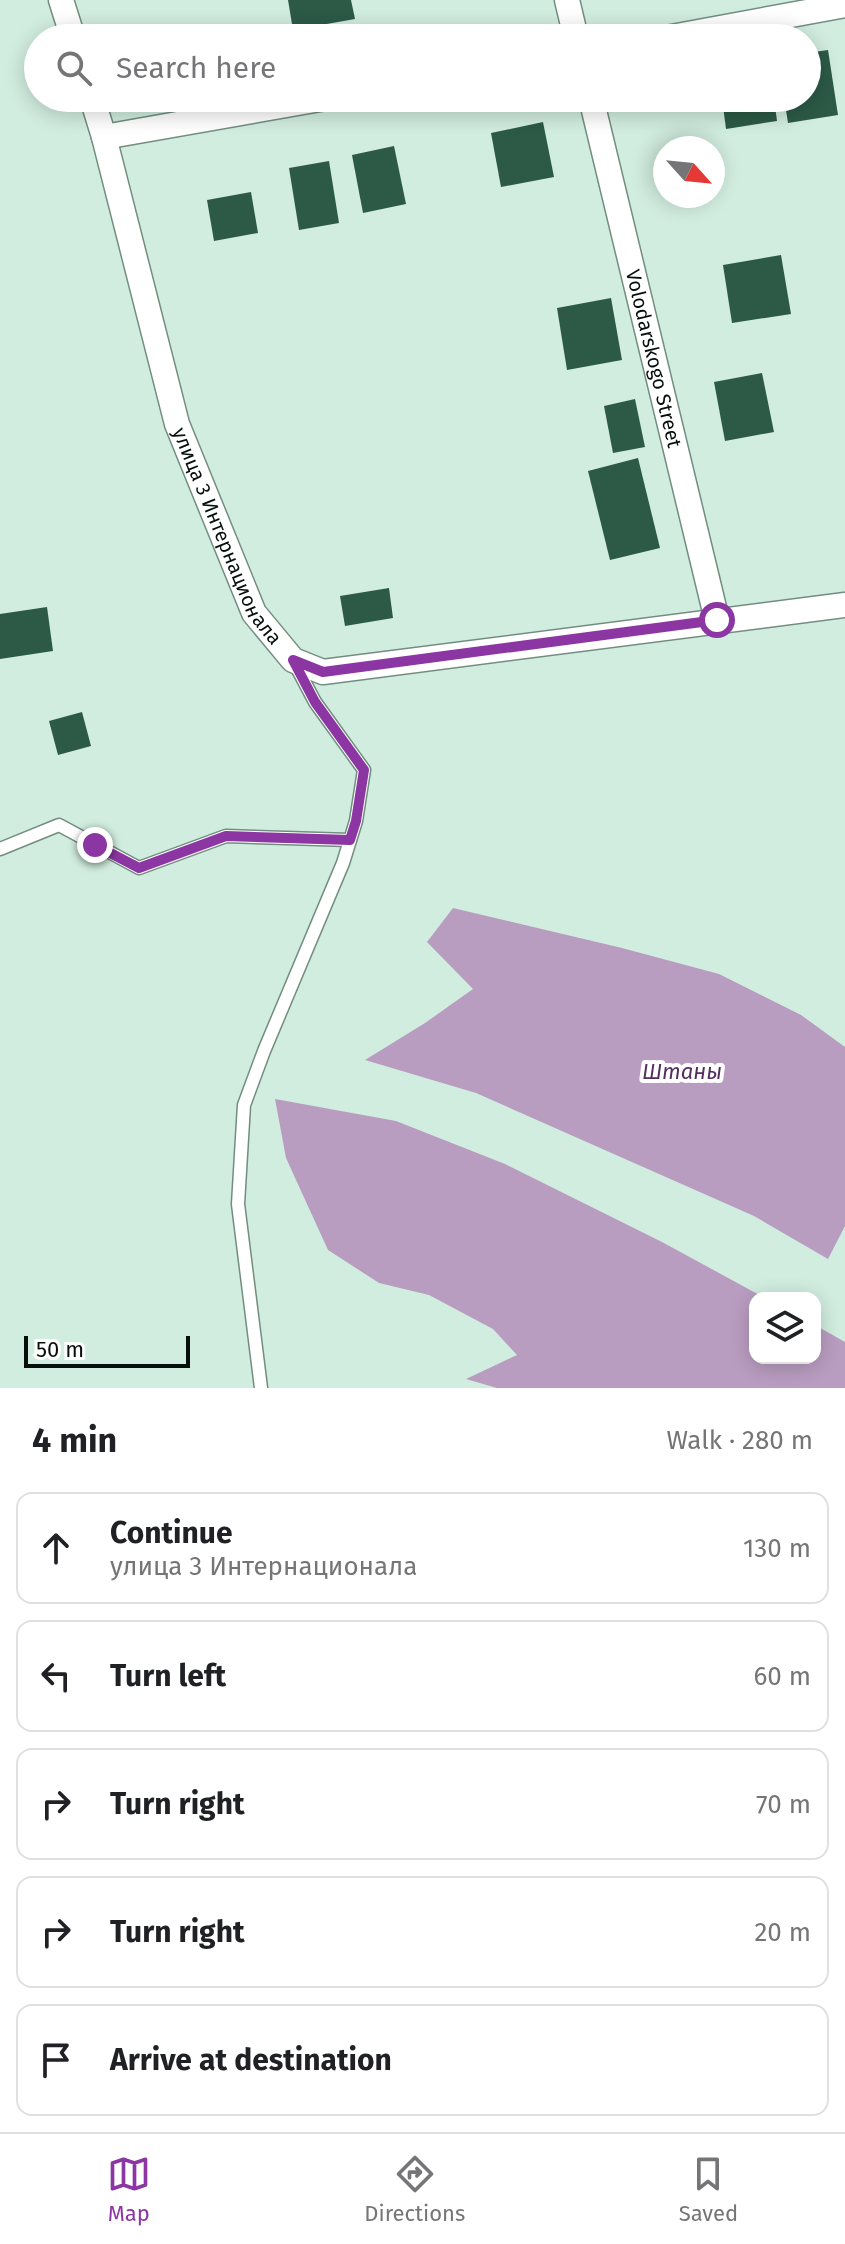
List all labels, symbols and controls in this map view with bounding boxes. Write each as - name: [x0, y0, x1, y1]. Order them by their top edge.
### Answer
- search box: [24, 24, 821, 112]
- icon: search: [52, 46, 96, 90]
- text: Search here: [116, 50, 276, 86]
- north arrow: [653, 136, 725, 208]
- street label: Volodarskogo Street: [621, 267, 687, 451]
- street label: улица 3 Интернационала: [168, 424, 287, 649]
- route start: [699, 602, 735, 638]
- route end: [77, 827, 113, 863]
- water label: Штаны: [642, 1058, 722, 1085]
- map controls: [749, 1292, 821, 1364]
- button: layers: [749, 1292, 821, 1364]
- scale bar: [24, 1332, 190, 1368]
- text: 50 m: [36, 1336, 84, 1363]
- text: 4 min: [32, 1420, 117, 1461]
- text: Walk · 280 m: [667, 1425, 813, 1456]
- text: Continue: [110, 1515, 233, 1551]
- icon: ahead: [34, 1526, 78, 1570]
- text: 130 m: [743, 1533, 811, 1564]
- text: улица 3 Интернационала: [110, 1551, 417, 1582]
- icon: left: [34, 1654, 78, 1698]
- text: Turn left: [110, 1658, 226, 1694]
- text: 60 m: [753, 1661, 811, 1692]
- icon: right: [34, 1782, 78, 1826]
- text: Turn right: [110, 1786, 245, 1822]
- text: 70 m: [756, 1789, 811, 1820]
- icon: right: [34, 1910, 78, 1954]
- text: Turn right: [110, 1914, 245, 1950]
- text: 20 m: [754, 1917, 811, 1948]
- icon: arrive: [34, 2038, 78, 2082]
- text: Arrive at destination: [110, 2042, 392, 2078]
- tab: Map: [107, 2152, 151, 2227]
- tab: Directions: [364, 2152, 465, 2227]
- tab: Saved: [679, 2152, 738, 2227]

